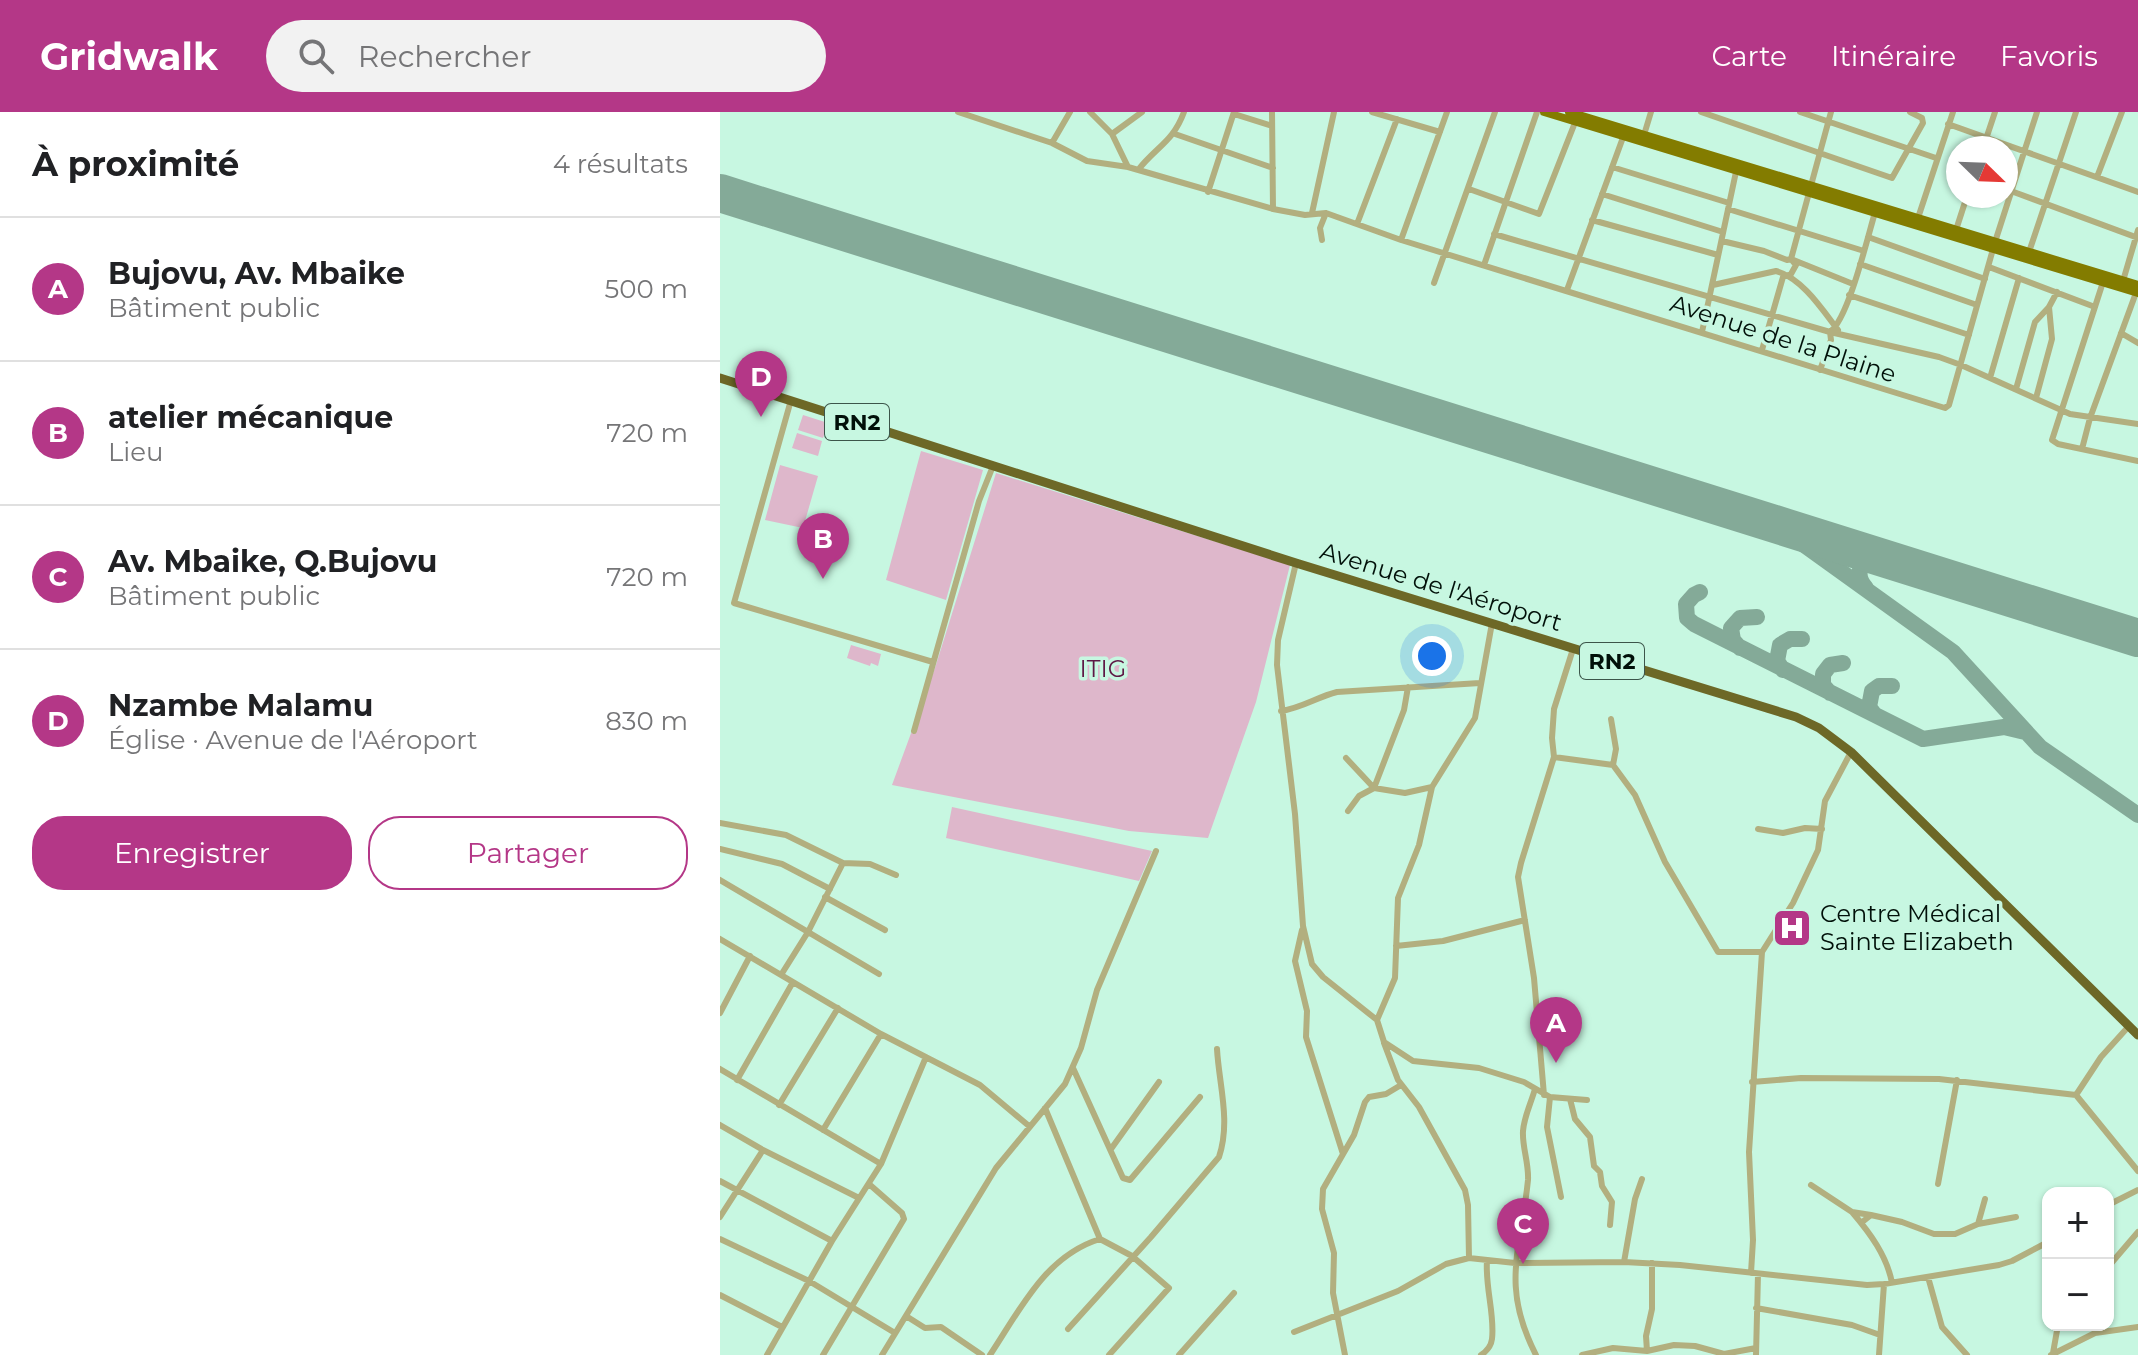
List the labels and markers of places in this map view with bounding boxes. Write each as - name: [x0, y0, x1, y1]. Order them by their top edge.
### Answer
- pin: D: [735, 351, 787, 417]
- pin: B: [797, 513, 849, 579]
- place label: Centre Médical Sainte Elizabeth: [1820, 899, 2014, 956]
- hospital icon: Centre Médical Sainte Elizabeth: [1771, 907, 1813, 949]
- pin: A: [1530, 997, 1582, 1063]
- pin: C: [1497, 1198, 1549, 1264]

